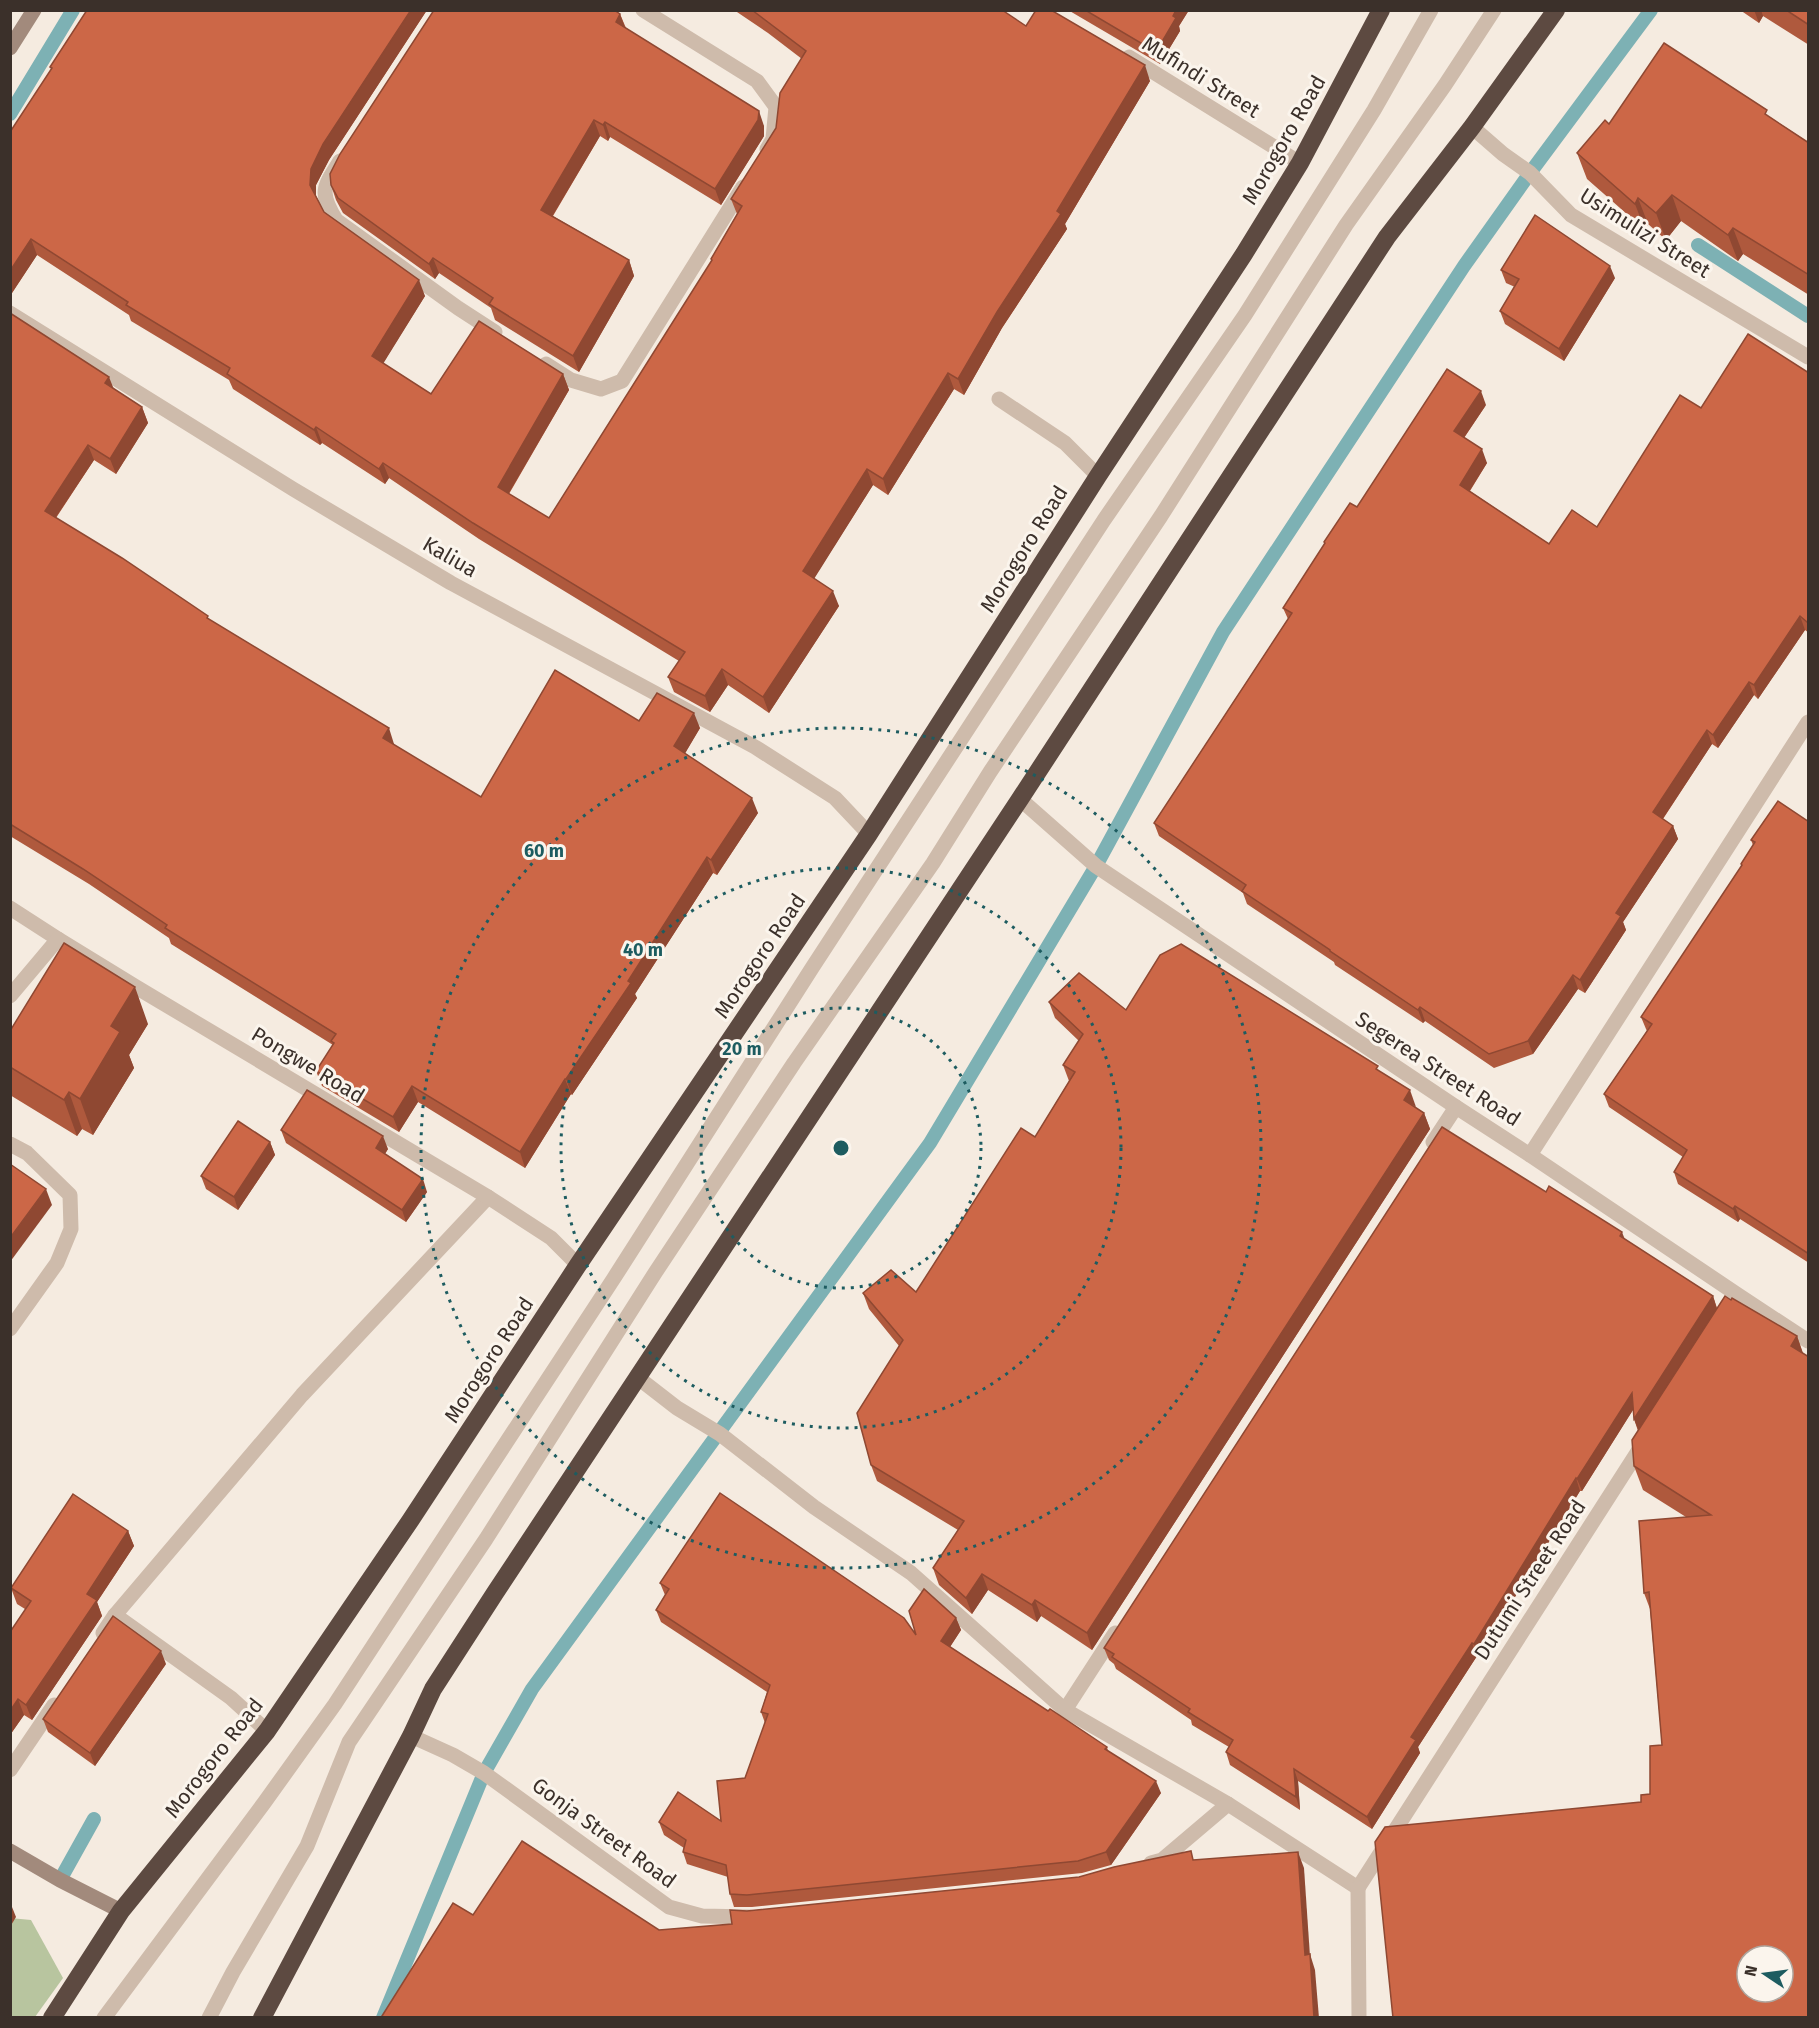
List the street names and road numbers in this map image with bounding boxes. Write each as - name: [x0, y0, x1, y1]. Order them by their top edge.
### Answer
- street label: Mufindi Street: [1137, 30, 1265, 124]
- street label: Morogoro Road: [1237, 71, 1331, 209]
- street label: Usimulizi Street: [1575, 182, 1716, 284]
- street label: Morogoro Road: [975, 481, 1073, 617]
- street label: Kaliua: [418, 531, 482, 583]
- street label: Morogoro Road: [709, 889, 811, 1023]
- street label: Segerea Street Road: [1351, 1006, 1525, 1132]
- street label: Pongwe Road: [247, 1021, 369, 1109]
- street label: Morogoro Road: [439, 1292, 539, 1428]
- street label: Dutumi Street Road: [1468, 1495, 1592, 1665]
- street label: Morogoro Road: [159, 1693, 269, 1823]
- street label: Gonja Street Road: [527, 1772, 681, 1894]

